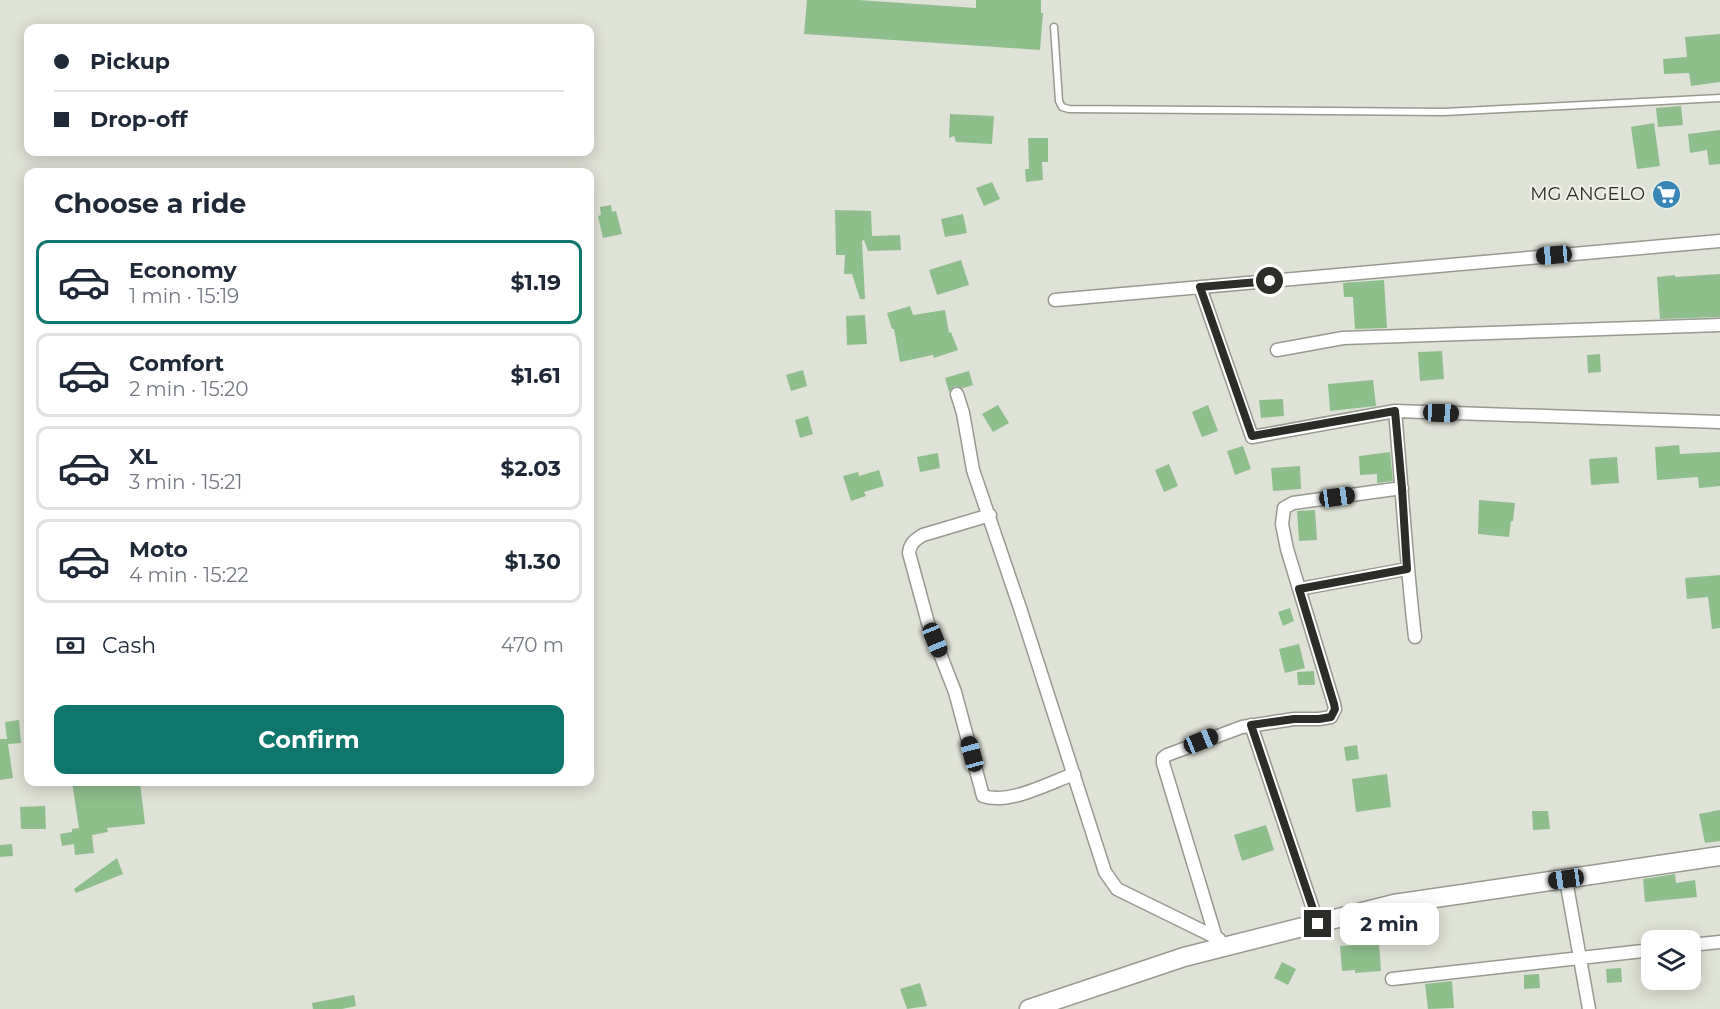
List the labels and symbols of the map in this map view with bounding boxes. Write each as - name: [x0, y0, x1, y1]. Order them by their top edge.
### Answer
- supermarket icon: MG ANGELO: [1650, 178, 1682, 210]
- place label: MG ANGELO: [1530, 183, 1645, 205]
- car: [1535, 244, 1573, 266]
- route start: [1256, 267, 1283, 294]
- car: [1423, 403, 1459, 423]
- car: [1318, 486, 1356, 508]
- car: [920, 620, 950, 660]
- car: [1181, 726, 1221, 756]
- car: [959, 734, 985, 774]
- car: [1547, 868, 1585, 890]
- callout: 2 min: [1339, 903, 1438, 945]
- route end: [1304, 910, 1331, 937]

